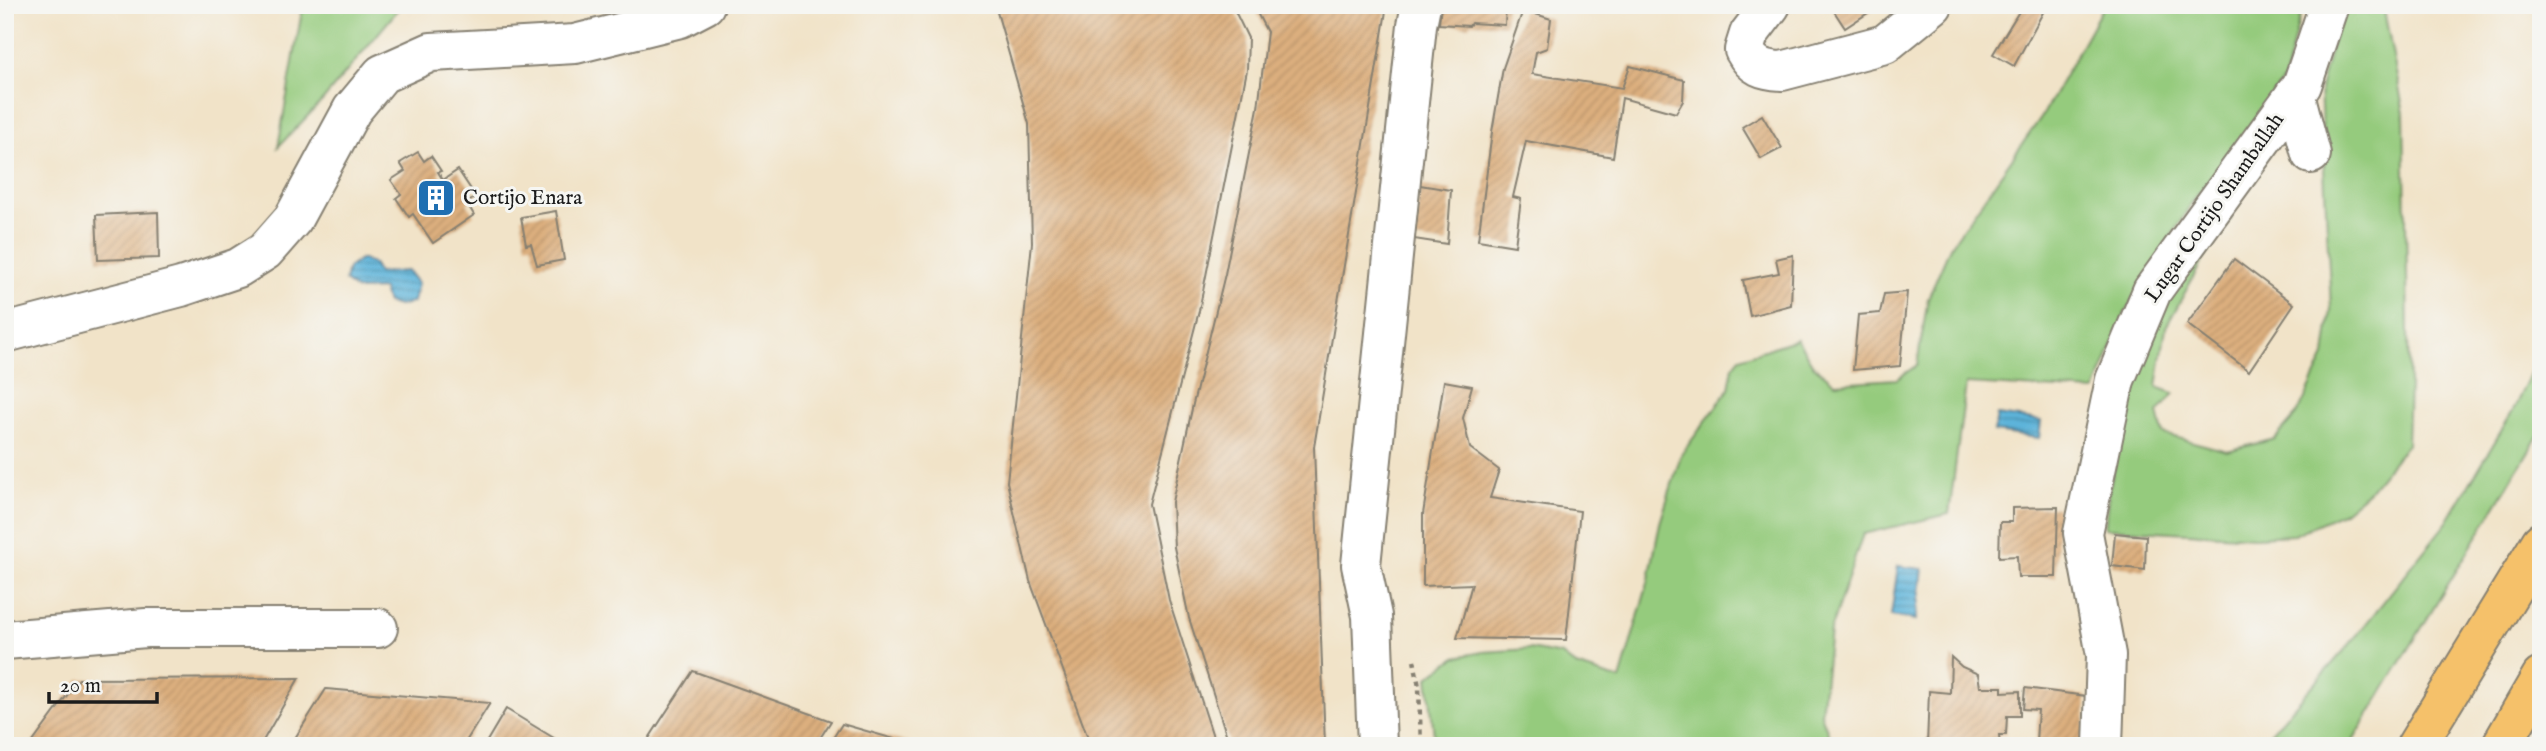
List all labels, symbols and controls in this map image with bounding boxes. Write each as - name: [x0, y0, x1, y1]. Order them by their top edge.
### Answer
- street label: Lugar Cortijo Shamballah: [2139, 108, 2291, 308]
- building icon: Cortijo Enara: [415, 177, 457, 219]
- place label: Cortijo Enara: [463, 185, 583, 212]
- scale bar: [49, 660, 158, 704]
- text: 20 m: [60, 673, 101, 700]

